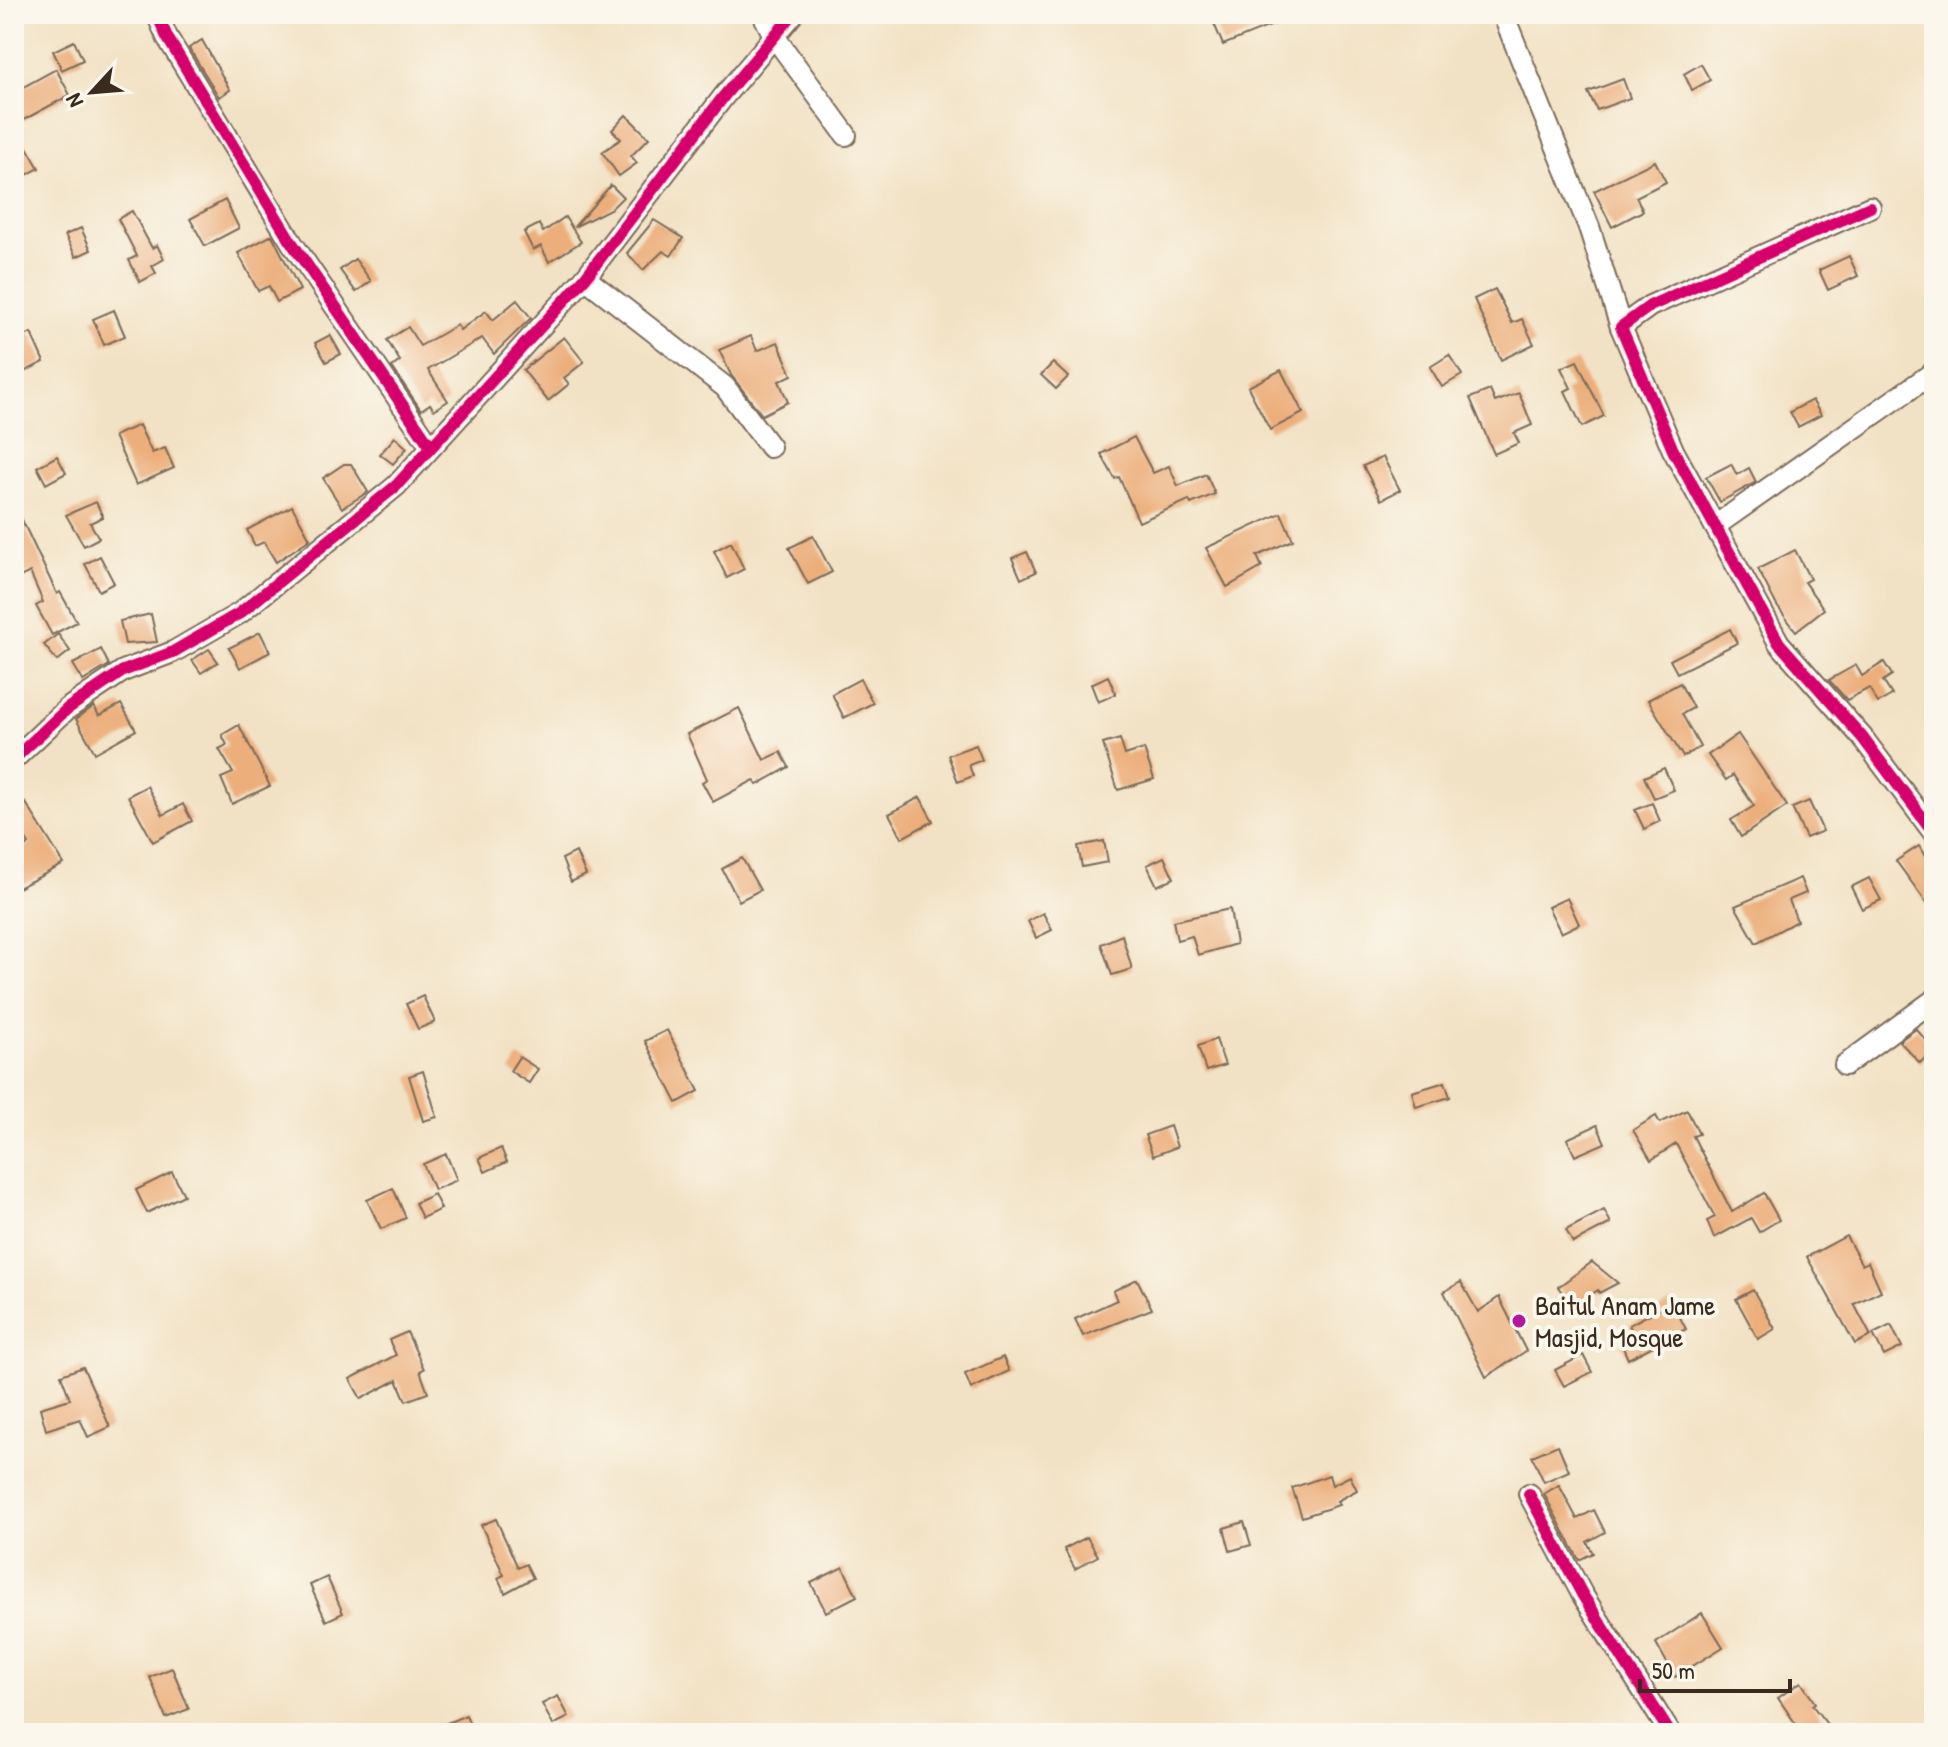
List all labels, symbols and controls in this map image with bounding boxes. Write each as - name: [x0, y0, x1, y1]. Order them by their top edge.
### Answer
- north arrow: [52, 52, 132, 132]
- text: N: [58, 89, 90, 113]
- place label: Baitul Anam Jame Masjid, Mosque: [1535, 1286, 1715, 1356]
- marker: Baitul Anam Jame Masjid, Mosque: [1510, 1312, 1528, 1330]
- scale bar: [1640, 1643, 1790, 1693]
- text: 50 m: [1652, 1654, 1695, 1686]

